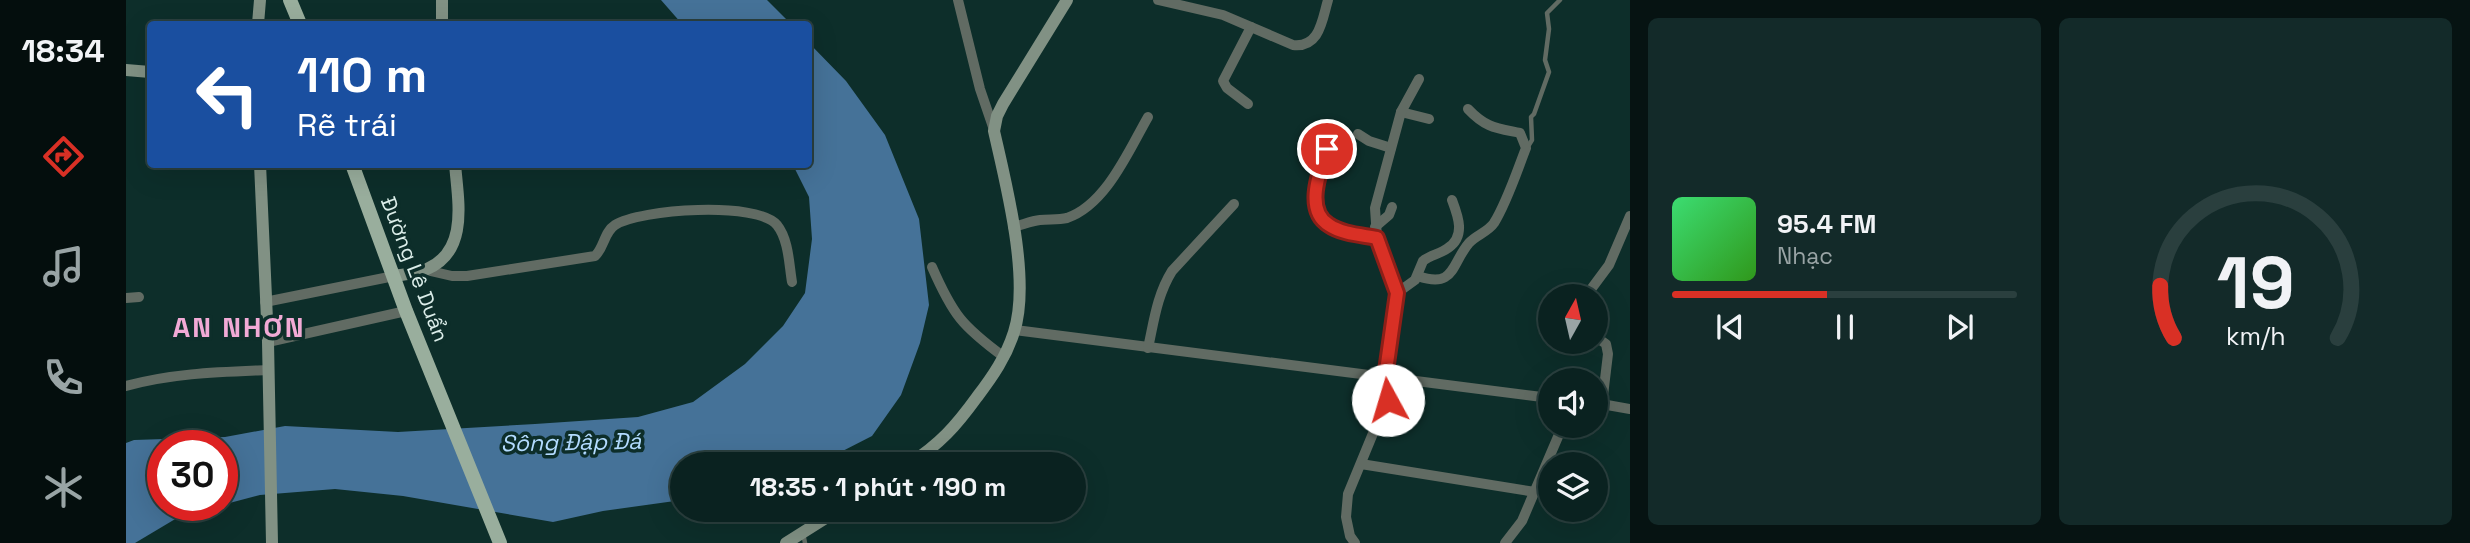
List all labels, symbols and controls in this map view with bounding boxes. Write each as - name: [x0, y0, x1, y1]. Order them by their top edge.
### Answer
- text: 18:34: [21, 31, 105, 71]
- text: 110 m: [297, 44, 427, 106]
- icon: left: [182, 49, 273, 140]
- text: Rẽ trái: [297, 105, 397, 145]
- pin: [1297, 119, 1357, 179]
- icon: arrive: [1308, 130, 1346, 168]
- icon: directions: [39, 132, 88, 181]
- street label: Đường Lê Duẩn: [375, 193, 455, 345]
- text: 95.4 FM: [1777, 207, 1876, 241]
- text: 19: [2217, 236, 2294, 329]
- text: Nhạc: [1777, 241, 1833, 271]
- icon: music: [39, 242, 88, 291]
- north arrow: [1538, 284, 1608, 354]
- map controls: [1538, 284, 1608, 522]
- icon: previous: [1711, 308, 1749, 346]
- icon: pause: [1826, 308, 1864, 346]
- icon: next: [1941, 308, 1979, 346]
- district label: AN NHƠN: [173, 309, 305, 345]
- text: km/h: [2226, 319, 2285, 351]
- icon: phone: [39, 353, 88, 402]
- position arrow: [1351, 363, 1425, 437]
- button: sound: [1538, 368, 1608, 438]
- water label: Sông Đập Đá: [500, 426, 642, 458]
- speed limit sign: 30: [147, 430, 238, 521]
- button: layers: [1538, 452, 1608, 522]
- icon: climate: [39, 463, 88, 512]
- text: 18:35 · 1 phút · 190 m: [750, 470, 1006, 504]

